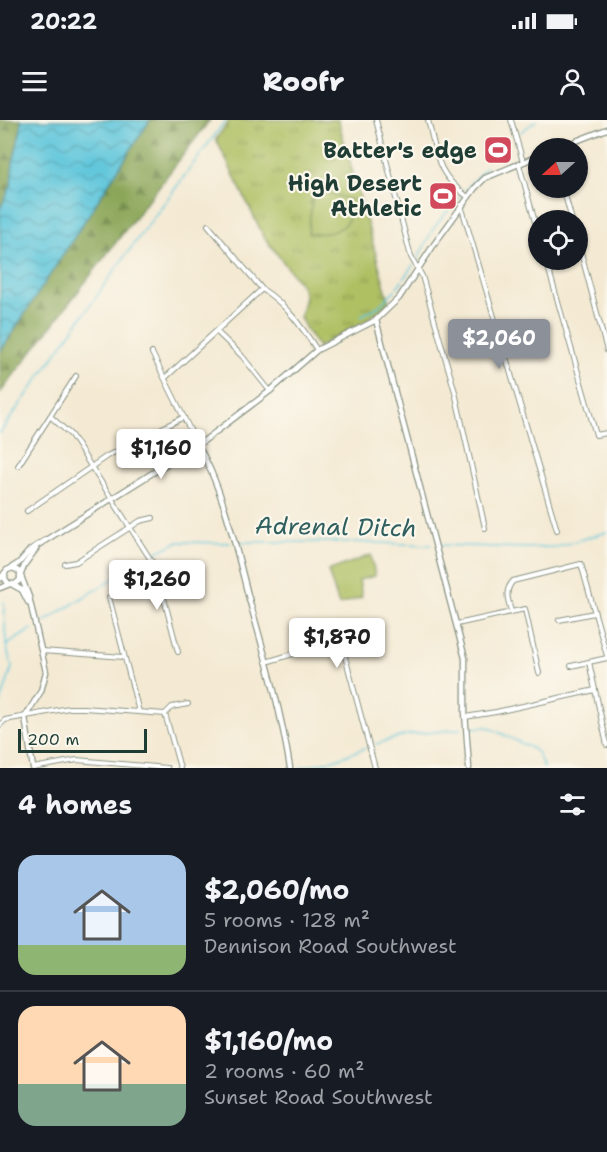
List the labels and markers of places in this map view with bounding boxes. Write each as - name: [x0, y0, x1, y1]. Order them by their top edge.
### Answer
- sports icon: Batter's edge: [482, 134, 514, 166]
- place label: Batter's edge: [323, 136, 477, 165]
- place label: High Desert Athletic: [288, 169, 422, 223]
- sports icon: High Desert Athletic: [427, 180, 459, 212]
- pin: $2,060: [450, 319, 548, 370]
- pin: $1,160: [112, 429, 210, 480]
- pin: $1,260: [108, 560, 206, 611]
- pin: $1,870: [288, 618, 386, 669]

